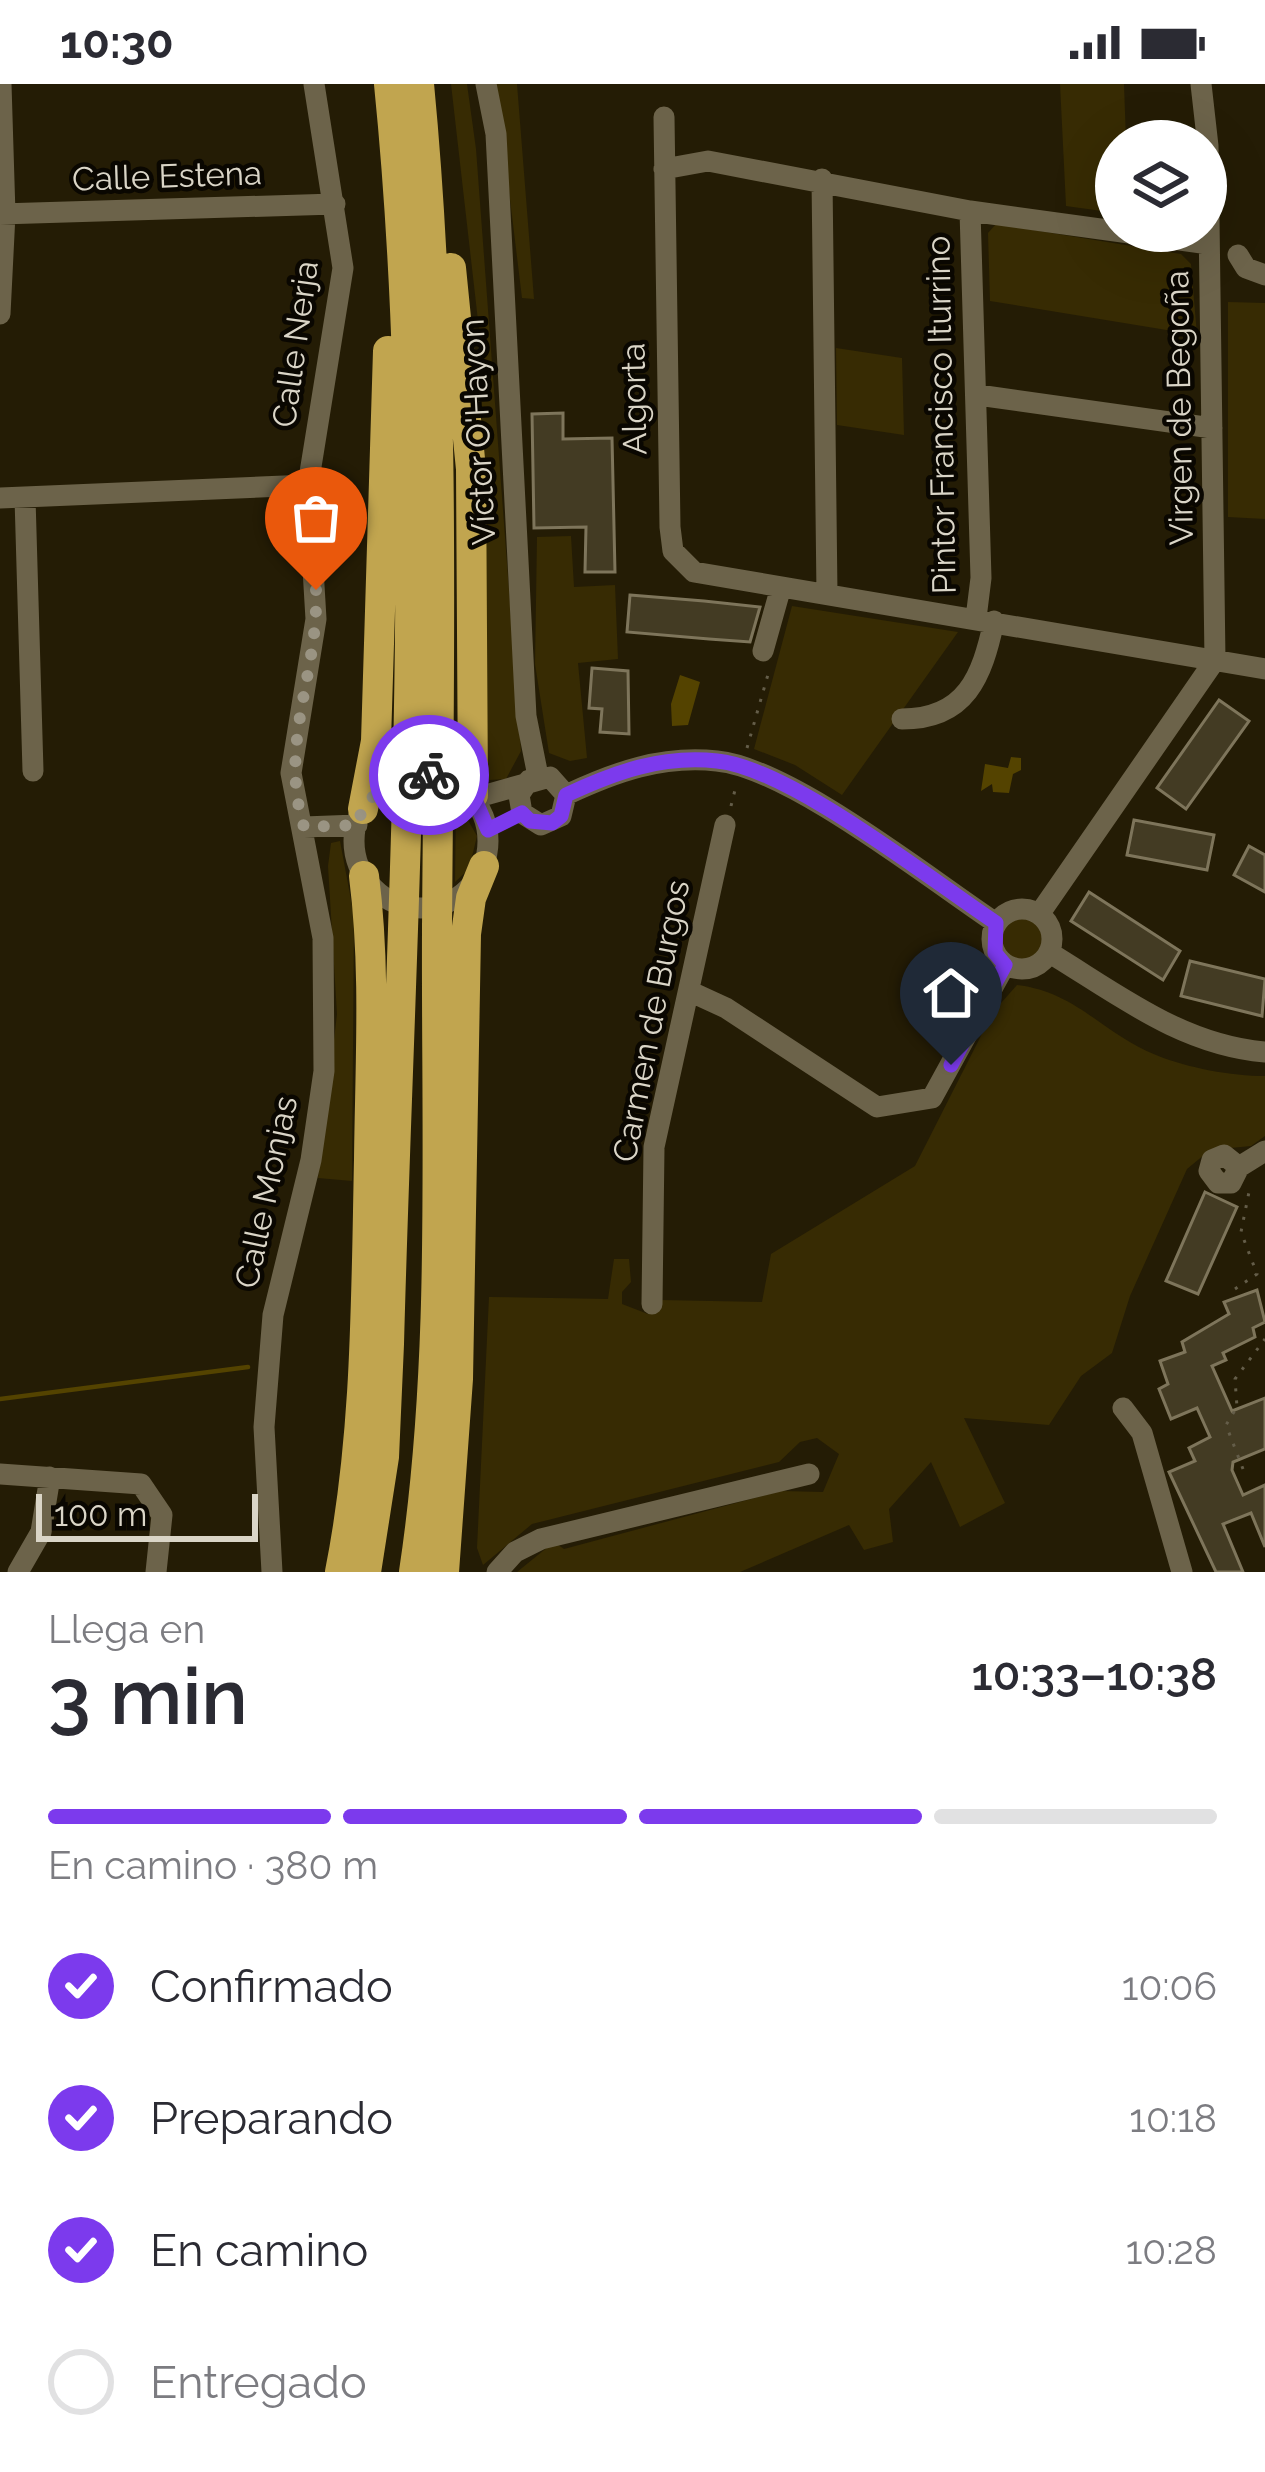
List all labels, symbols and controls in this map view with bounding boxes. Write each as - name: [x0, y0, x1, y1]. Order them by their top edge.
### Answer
- text: 10:30: [60, 16, 174, 69]
- map controls: [1095, 120, 1227, 252]
- button: layers: [1095, 120, 1227, 252]
- street label: Calle Estena: [72, 153, 262, 199]
- street label: Pintor Francisco Iturrino: [918, 235, 964, 595]
- street label: Calle Nerja: [264, 258, 326, 430]
- street label: Virgen de Begoña: [1157, 270, 1201, 546]
- street label: Víctor O'Hayon: [453, 318, 503, 546]
- street label: Algorta: [614, 343, 654, 455]
- pin: [265, 467, 367, 590]
- icon: bag: [283, 485, 349, 551]
- courier: [369, 715, 489, 835]
- icon: bike: [396, 742, 462, 808]
- street label: Carmen de Burgos: [605, 877, 697, 1165]
- pin: [900, 942, 1002, 1065]
- icon: home: [918, 960, 984, 1026]
- street label: Calle Monjas: [227, 1092, 305, 1292]
- scale bar: [36, 1488, 258, 1541]
- text: 100 m: [54, 1495, 147, 1534]
- text: Llega en: [48, 1606, 205, 1652]
- text: 10:33–10:38: [971, 1648, 1217, 1701]
- text: 3 min: [48, 1651, 248, 1742]
- text: En camino · 380 m: [48, 1842, 378, 1888]
- icon: check: [48, 1953, 114, 2019]
- text: Confirmado: [150, 1960, 393, 2013]
- text: 10:06: [1122, 1963, 1217, 2009]
- icon: check: [48, 2085, 114, 2151]
- text: Preparando: [150, 2092, 393, 2145]
- text: 10:18: [1129, 2095, 1217, 2141]
- icon: check: [48, 2217, 114, 2283]
- text: En camino: [150, 2224, 368, 2277]
- text: 10:28: [1126, 2227, 1217, 2273]
- text: Entregado: [150, 2356, 367, 2409]

